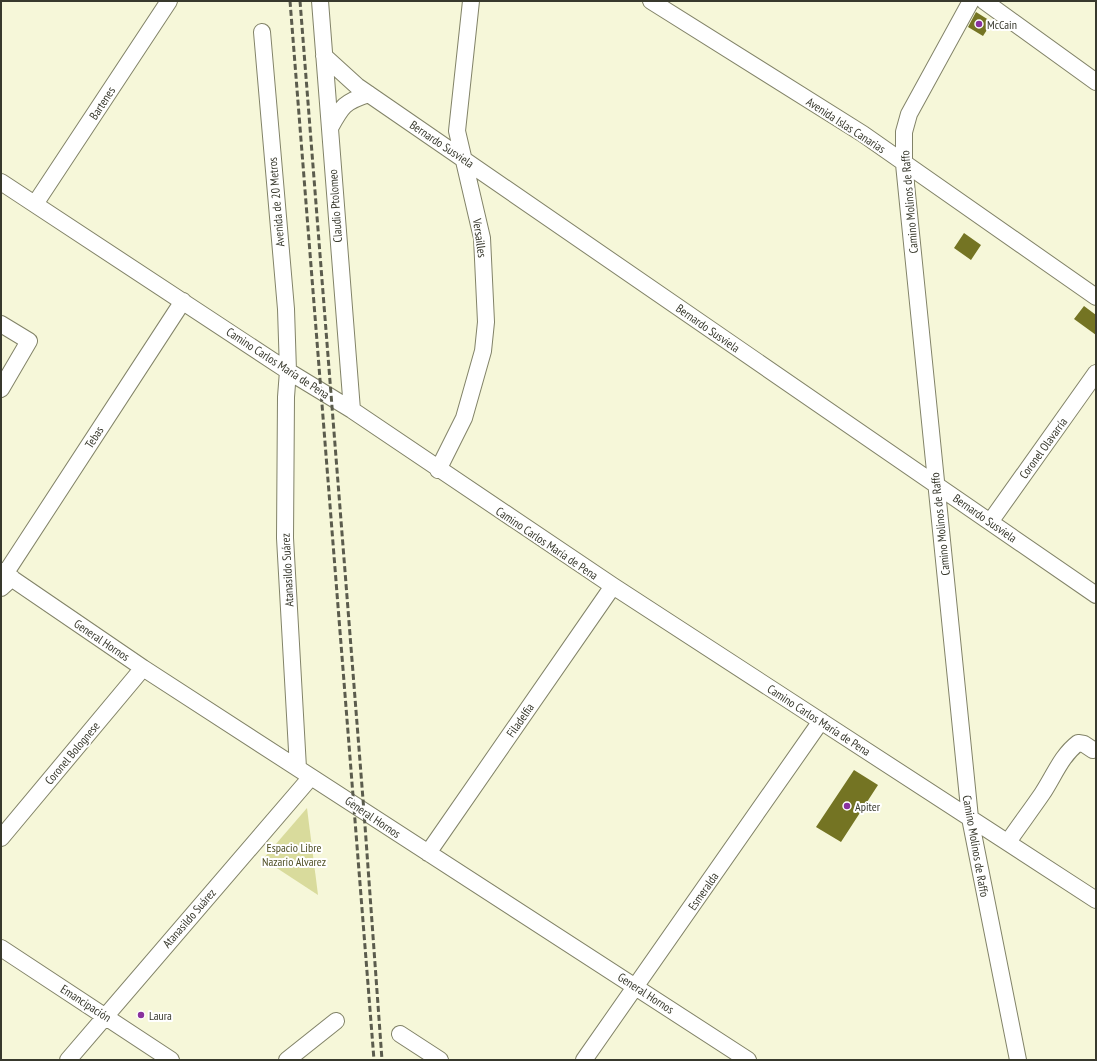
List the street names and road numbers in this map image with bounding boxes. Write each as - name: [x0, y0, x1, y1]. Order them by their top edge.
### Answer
- street label: Bartenes: [86, 84, 118, 122]
- street label: Avenida Islas Canarias: [804, 94, 888, 156]
- street label: Bernardo Susviela: [407, 117, 477, 171]
- street label: Camino Molinos de Raffo: [897, 150, 921, 254]
- street label: Avenida de 20 Metros: [265, 157, 287, 247]
- street label: Claudio Ptolomeo: [325, 169, 345, 243]
- street label: Versailles: [470, 217, 490, 258]
- street label: Bernardo Susviela: [673, 301, 743, 356]
- street label: Camino Carlos María de Pena: [224, 324, 333, 402]
- street label: Coronel Olavarría: [1016, 414, 1070, 482]
- street label: Tebas: [81, 423, 107, 451]
- street label: Camino Molinos de Raffo: [927, 472, 953, 576]
- street label: Bernardo Susviela: [950, 491, 1020, 546]
- street label: Camino Carlos María de Pena: [493, 503, 601, 583]
- street label: Atanasildo Suárez: [278, 533, 296, 607]
- street label: General Hornos: [71, 616, 133, 664]
- street label: Camino Carlos María de Pena: [765, 681, 874, 759]
- street label: Filadelfia: [503, 700, 537, 740]
- street label: Coronel Bolognese: [41, 718, 103, 788]
- street label: General Hornos: [342, 793, 404, 841]
- street label: Camino Molinos de Raffo: [960, 794, 992, 898]
- street label: Esmeralda: [685, 869, 722, 913]
- street label: Atanasildo Suárez: [159, 885, 219, 951]
- street label: General Hornos: [615, 969, 677, 1017]
- street label: Emancipación: [58, 981, 114, 1025]

